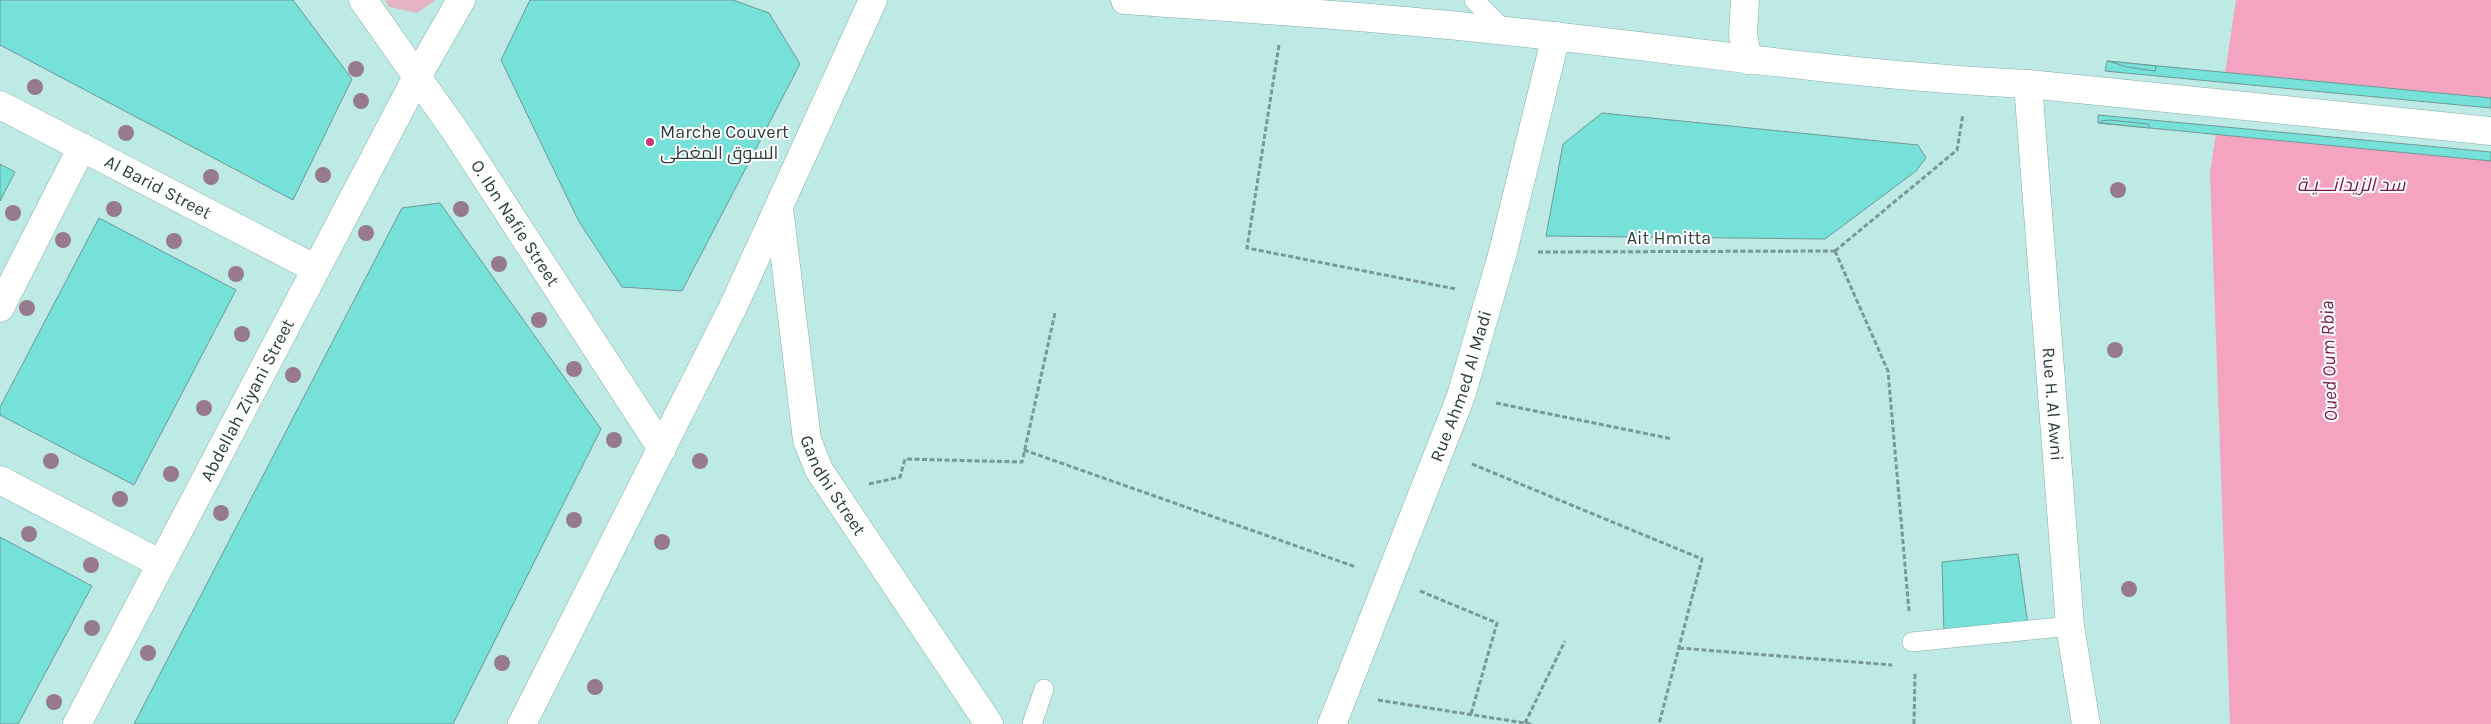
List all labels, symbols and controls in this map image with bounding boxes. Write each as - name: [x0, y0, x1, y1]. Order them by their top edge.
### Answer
- place label: Marche Couvert السوق المغطى: [660, 121, 789, 165]
- marker: Marche Couvert السوق المغطى: [644, 136, 656, 148]
- street label: Al Barid Street: [101, 150, 215, 224]
- street label: O. Ibn Nafie Street: [466, 155, 564, 291]
- water label: سد الزيدانـــيـة: [2297, 174, 2407, 196]
- street label: Ait Hmitta: [1627, 227, 1711, 249]
- water label: Oued Oum Rbia: [2316, 300, 2342, 422]
- street label: Rue Ahmed Al Madi: [1425, 308, 1496, 465]
- street label: Abdellah Ziyani Street: [196, 315, 299, 485]
- street label: Rue H. Al Awni: [2037, 346, 2068, 462]
- street label: Gandhi Street: [795, 432, 871, 540]

